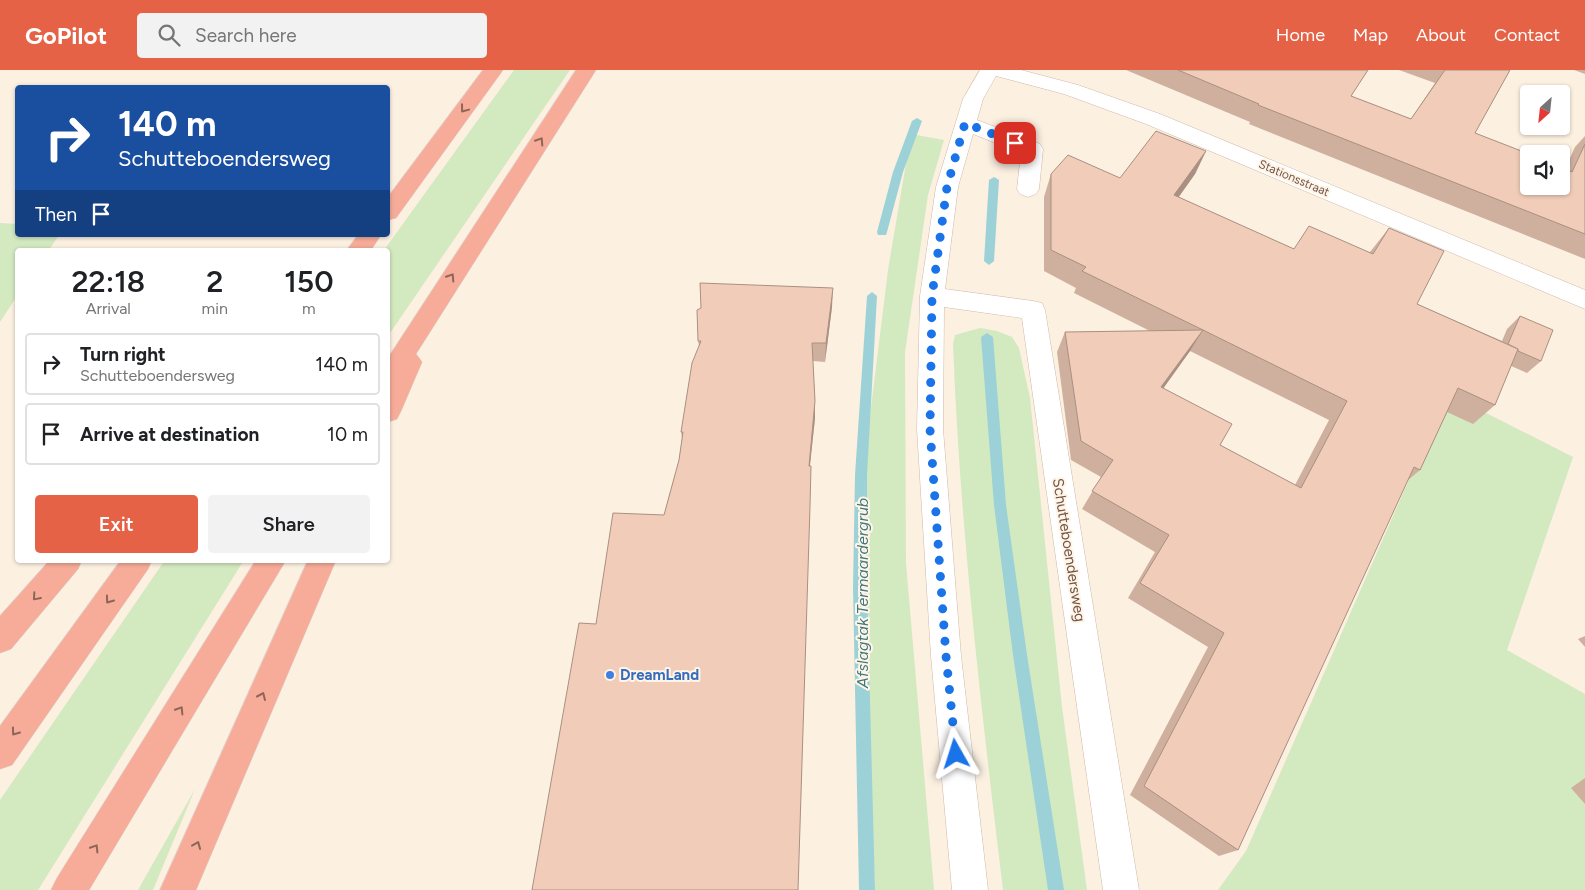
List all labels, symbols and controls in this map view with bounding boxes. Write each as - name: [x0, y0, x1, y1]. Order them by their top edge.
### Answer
- search box: [137, 13, 487, 58]
- text: GoPilot: [25, 21, 107, 50]
- icon: search: [155, 21, 183, 49]
- text: Search here: [195, 24, 297, 47]
- text: Home: [1276, 24, 1325, 46]
- text: Map: [1353, 24, 1388, 46]
- text: About: [1416, 24, 1466, 46]
- text: Contact: [1494, 24, 1560, 46]
- north arrow: [1520, 85, 1570, 135]
- map controls: [1520, 85, 1570, 195]
- text: 140 m: [118, 103, 216, 145]
- one-way arrow: [461, 103, 470, 113]
- icon: right: [35, 105, 100, 170]
- pin: [994, 122, 1036, 164]
- icon: arrive: [1001, 129, 1029, 157]
- one-way arrow: [534, 138, 543, 147]
- text: Schutteboendersweg: [118, 145, 331, 172]
- button: sound: [1520, 145, 1570, 195]
- street label: Stationsstraat: [1257, 157, 1332, 199]
- icon: arrive: [87, 200, 115, 228]
- text: Then: [35, 203, 77, 226]
- text: 22:18: [71, 263, 145, 300]
- text: 2: [206, 263, 223, 300]
- text: 150: [284, 263, 334, 300]
- one-way arrow: [445, 274, 455, 283]
- text: Arrival: [86, 299, 131, 318]
- text: min: [202, 299, 228, 318]
- text: m: [302, 299, 316, 318]
- text: Turn right: [80, 343, 166, 366]
- icon: right: [37, 350, 65, 378]
- text: 140 m: [315, 353, 368, 376]
- text: Schutteboendersweg: [80, 366, 235, 385]
- icon: arrive: [37, 420, 65, 448]
- text: Arrive at destination: [80, 423, 259, 446]
- text: 10 m: [327, 423, 368, 446]
- street label: Schutteboendersweg: [1049, 477, 1089, 623]
- button: Exit: [35, 495, 198, 553]
- button: Share: [208, 495, 370, 553]
- water label: Afslagtak Termaardergrub: [853, 498, 872, 689]
- one-way arrow: [33, 591, 42, 600]
- one-way arrow: [106, 594, 115, 604]
- place label: DreamLand: [620, 666, 699, 684]
- marker: DreamLand: [604, 669, 616, 681]
- one-way arrow: [255, 692, 266, 701]
- one-way arrow: [173, 706, 183, 715]
- one-way arrow: [12, 726, 21, 736]
- position arrow: [929, 727, 981, 779]
- one-way arrow: [190, 841, 201, 850]
- one-way arrow: [88, 845, 98, 854]

